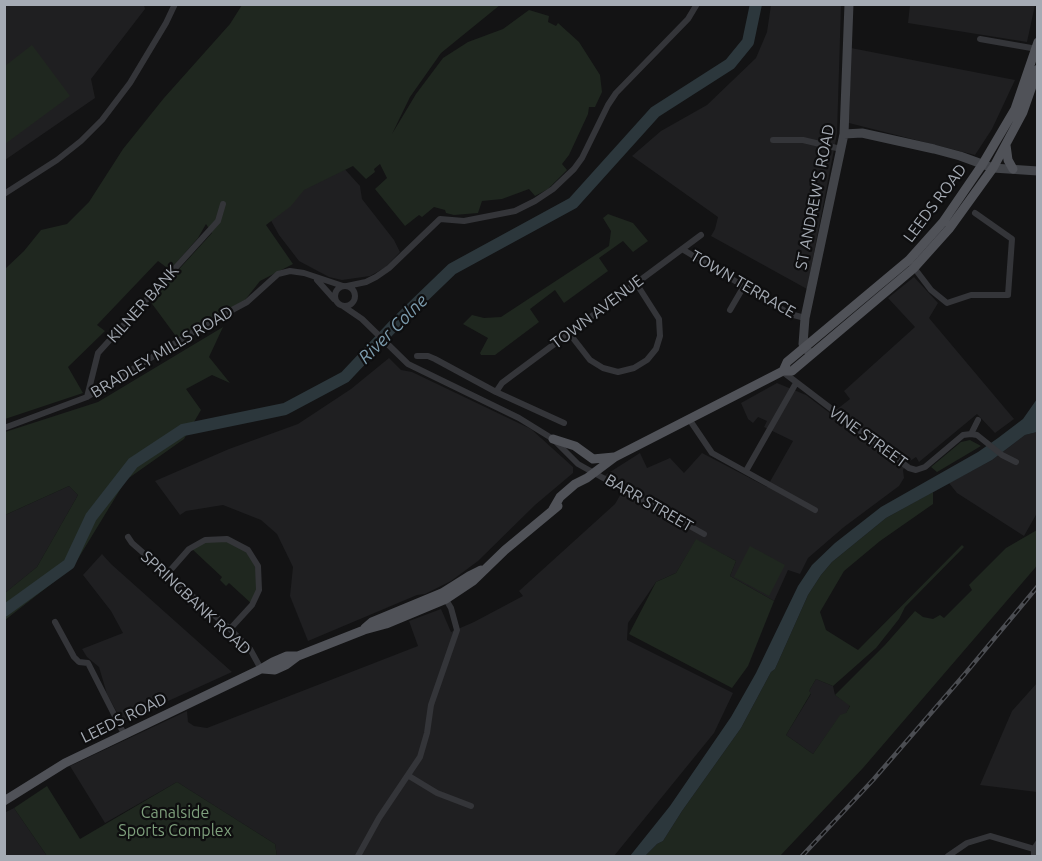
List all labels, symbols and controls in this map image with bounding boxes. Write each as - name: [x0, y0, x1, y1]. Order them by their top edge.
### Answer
- street label: ST ANDREW'S ROAD: [791, 123, 839, 271]
- street label: LEEDS ROAD: [899, 160, 971, 246]
- street label: TOWN TERRACE: [687, 246, 799, 322]
- street label: KILNER BANK: [103, 261, 183, 347]
- street label: TOWN AVENUE: [547, 271, 647, 353]
- water label: River Colne: [354, 290, 432, 368]
- street label: BRADLEY MILLS ROAD: [87, 302, 237, 402]
- street label: VINE STREET: [825, 402, 911, 472]
- street label: BARR STREET: [602, 470, 696, 536]
- street label: SPRINGBANK ROAD: [137, 547, 255, 659]
- street label: LEEDS ROAD: [78, 689, 170, 747]
- park label: Canalside Sports Complex: [118, 803, 232, 841]

